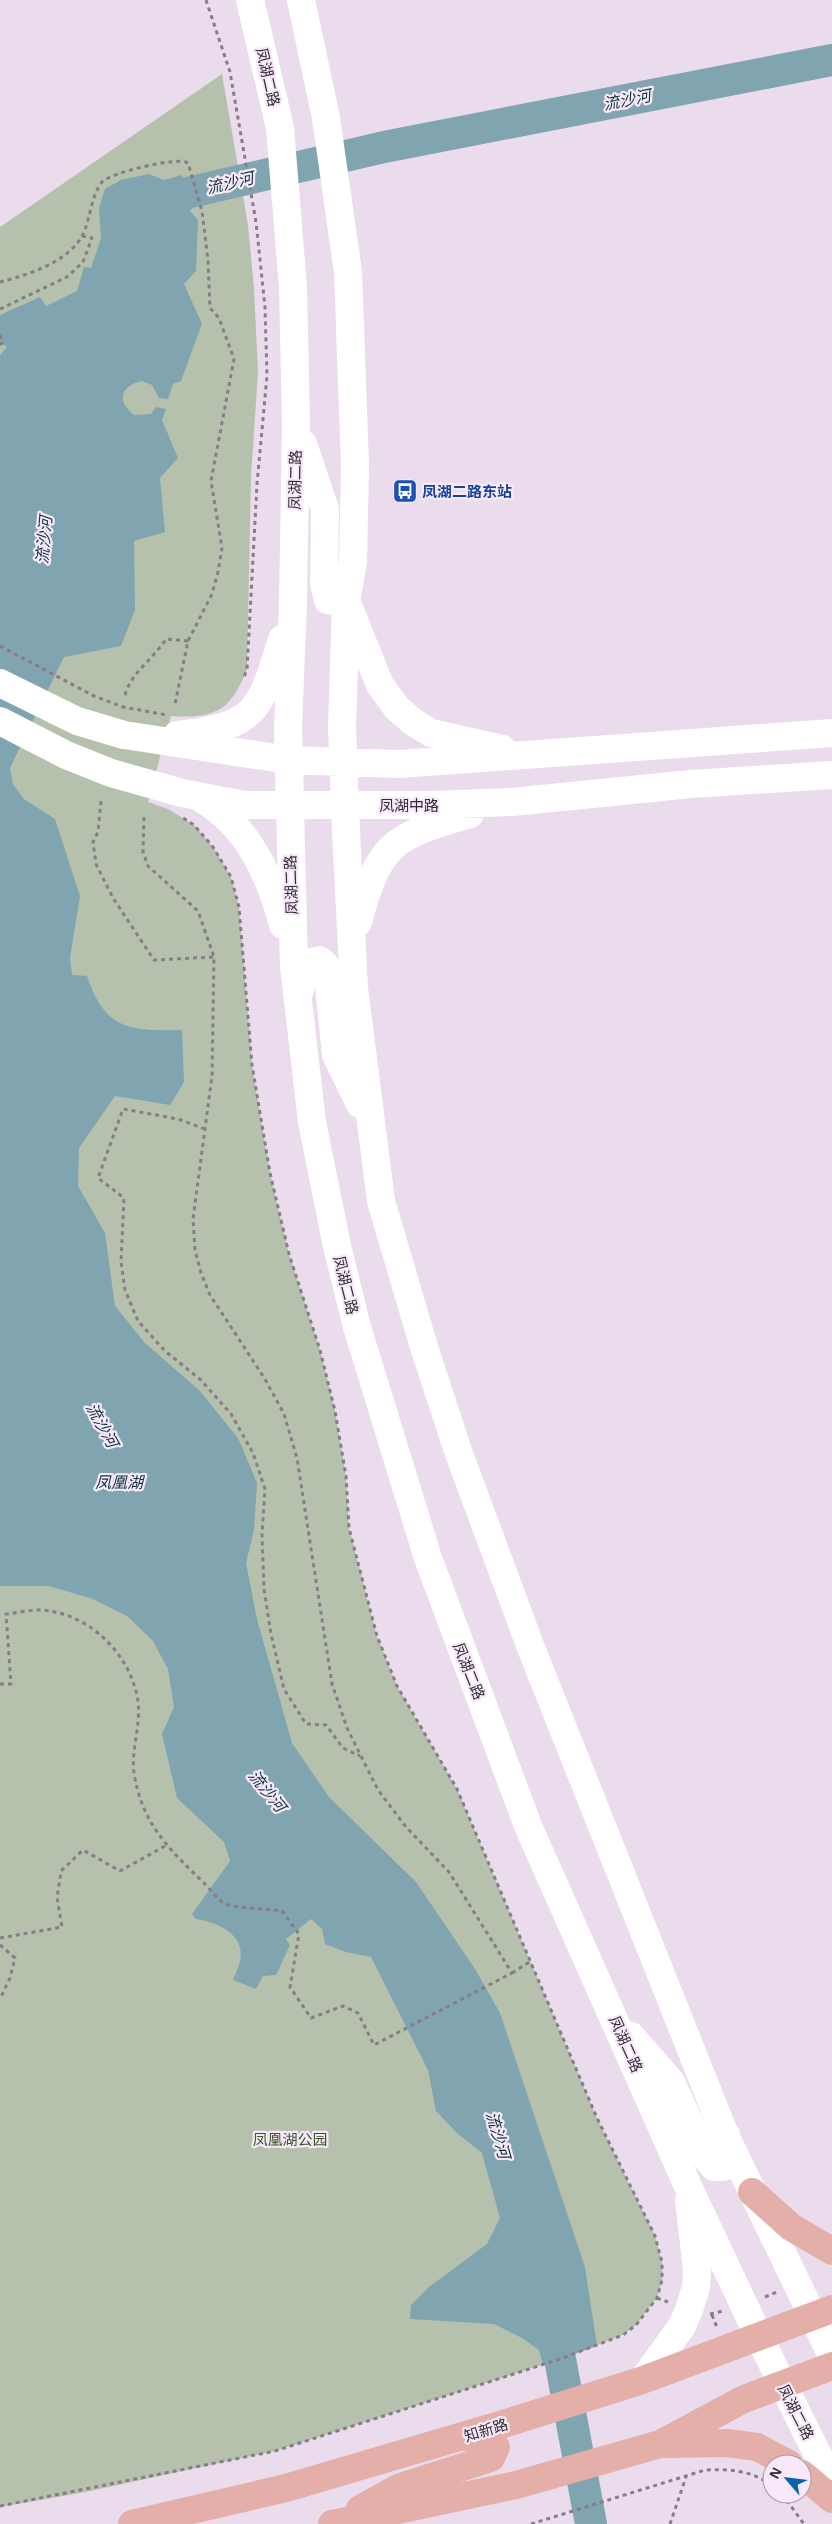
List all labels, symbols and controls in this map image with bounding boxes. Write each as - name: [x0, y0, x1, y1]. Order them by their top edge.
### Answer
- street label: 凤湖二路: [253, 46, 283, 108]
- water label: 流沙河: [602, 87, 655, 113]
- water label: 流沙河: [205, 169, 258, 197]
- street label: 凤湖二路: [286, 450, 304, 510]
- bus stop icon: 凤湖二路东站: [392, 478, 418, 504]
- place label: 凤湖二路东站: [422, 483, 512, 500]
- water label: 流沙河: [33, 512, 55, 565]
- street label: 凤湖中路: [379, 797, 439, 814]
- street label: 凤湖二路: [281, 855, 301, 915]
- street label: 凤湖二路: [330, 1254, 362, 1316]
- water label: 流沙河: [83, 1400, 123, 1453]
- water label: 凤凰湖: [95, 1474, 146, 1491]
- street label: 凤湖二路: [450, 1640, 488, 1702]
- water label: 流沙河: [245, 1767, 291, 1817]
- street label: 凤湖二路: [606, 2013, 646, 2075]
- water label: 流沙河: [483, 2110, 514, 2163]
- park label: 凤凰湖公园: [252, 2131, 328, 2148]
- street label: 凤湖二路: [775, 2381, 817, 2443]
- street label: 知新路: [462, 2415, 510, 2445]
- north arrow: [762, 2454, 812, 2504]
- text: N: [766, 2465, 785, 2481]

